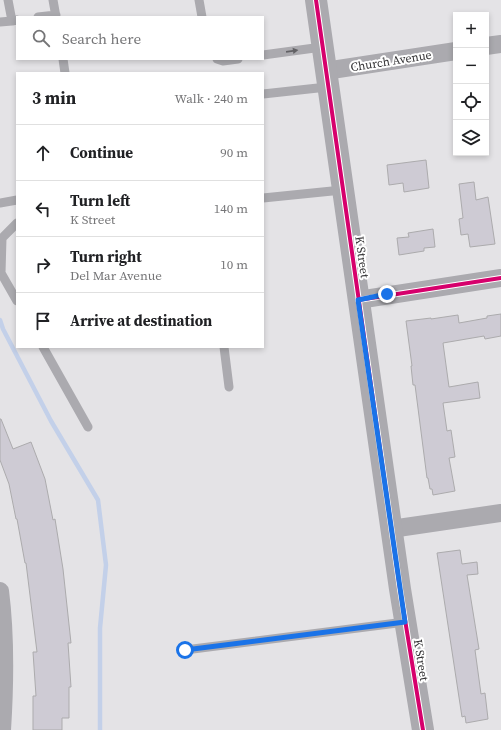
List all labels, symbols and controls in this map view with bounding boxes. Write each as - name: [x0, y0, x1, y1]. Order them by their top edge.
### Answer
- map controls: [453, 12, 489, 156]
- button: +: [453, 12, 489, 48]
- search box: [16, 16, 264, 60]
- icon: search: [30, 27, 52, 49]
- text: Search here: [62, 28, 141, 49]
- street label: Church Avenue: [349, 47, 433, 75]
- one-way arrow: [286, 48, 298, 54]
- button: −: [453, 48, 489, 84]
- button: locate: [453, 84, 489, 120]
- text: 3 min: [32, 86, 76, 110]
- text: Walk · 240 m: [175, 90, 248, 107]
- button: layers: [453, 120, 489, 156]
- icon: ahead: [32, 142, 54, 164]
- text: Continue: [70, 142, 133, 163]
- text: 90 m: [220, 144, 248, 161]
- text: Turn left: [70, 190, 130, 211]
- icon: left: [32, 198, 54, 220]
- text: 140 m: [214, 200, 248, 217]
- text: K Street: [70, 211, 115, 228]
- street label: K Street: [351, 235, 373, 279]
- text: Turn right: [70, 246, 142, 267]
- icon: right: [32, 254, 54, 276]
- text: 10 m: [220, 256, 248, 273]
- text: Del Mar Avenue: [70, 267, 162, 284]
- route end: [378, 285, 396, 303]
- icon: arrive: [32, 310, 54, 332]
- text: Arrive at destination: [70, 310, 212, 331]
- street label: K Street: [410, 638, 432, 682]
- route start: [176, 641, 194, 659]

